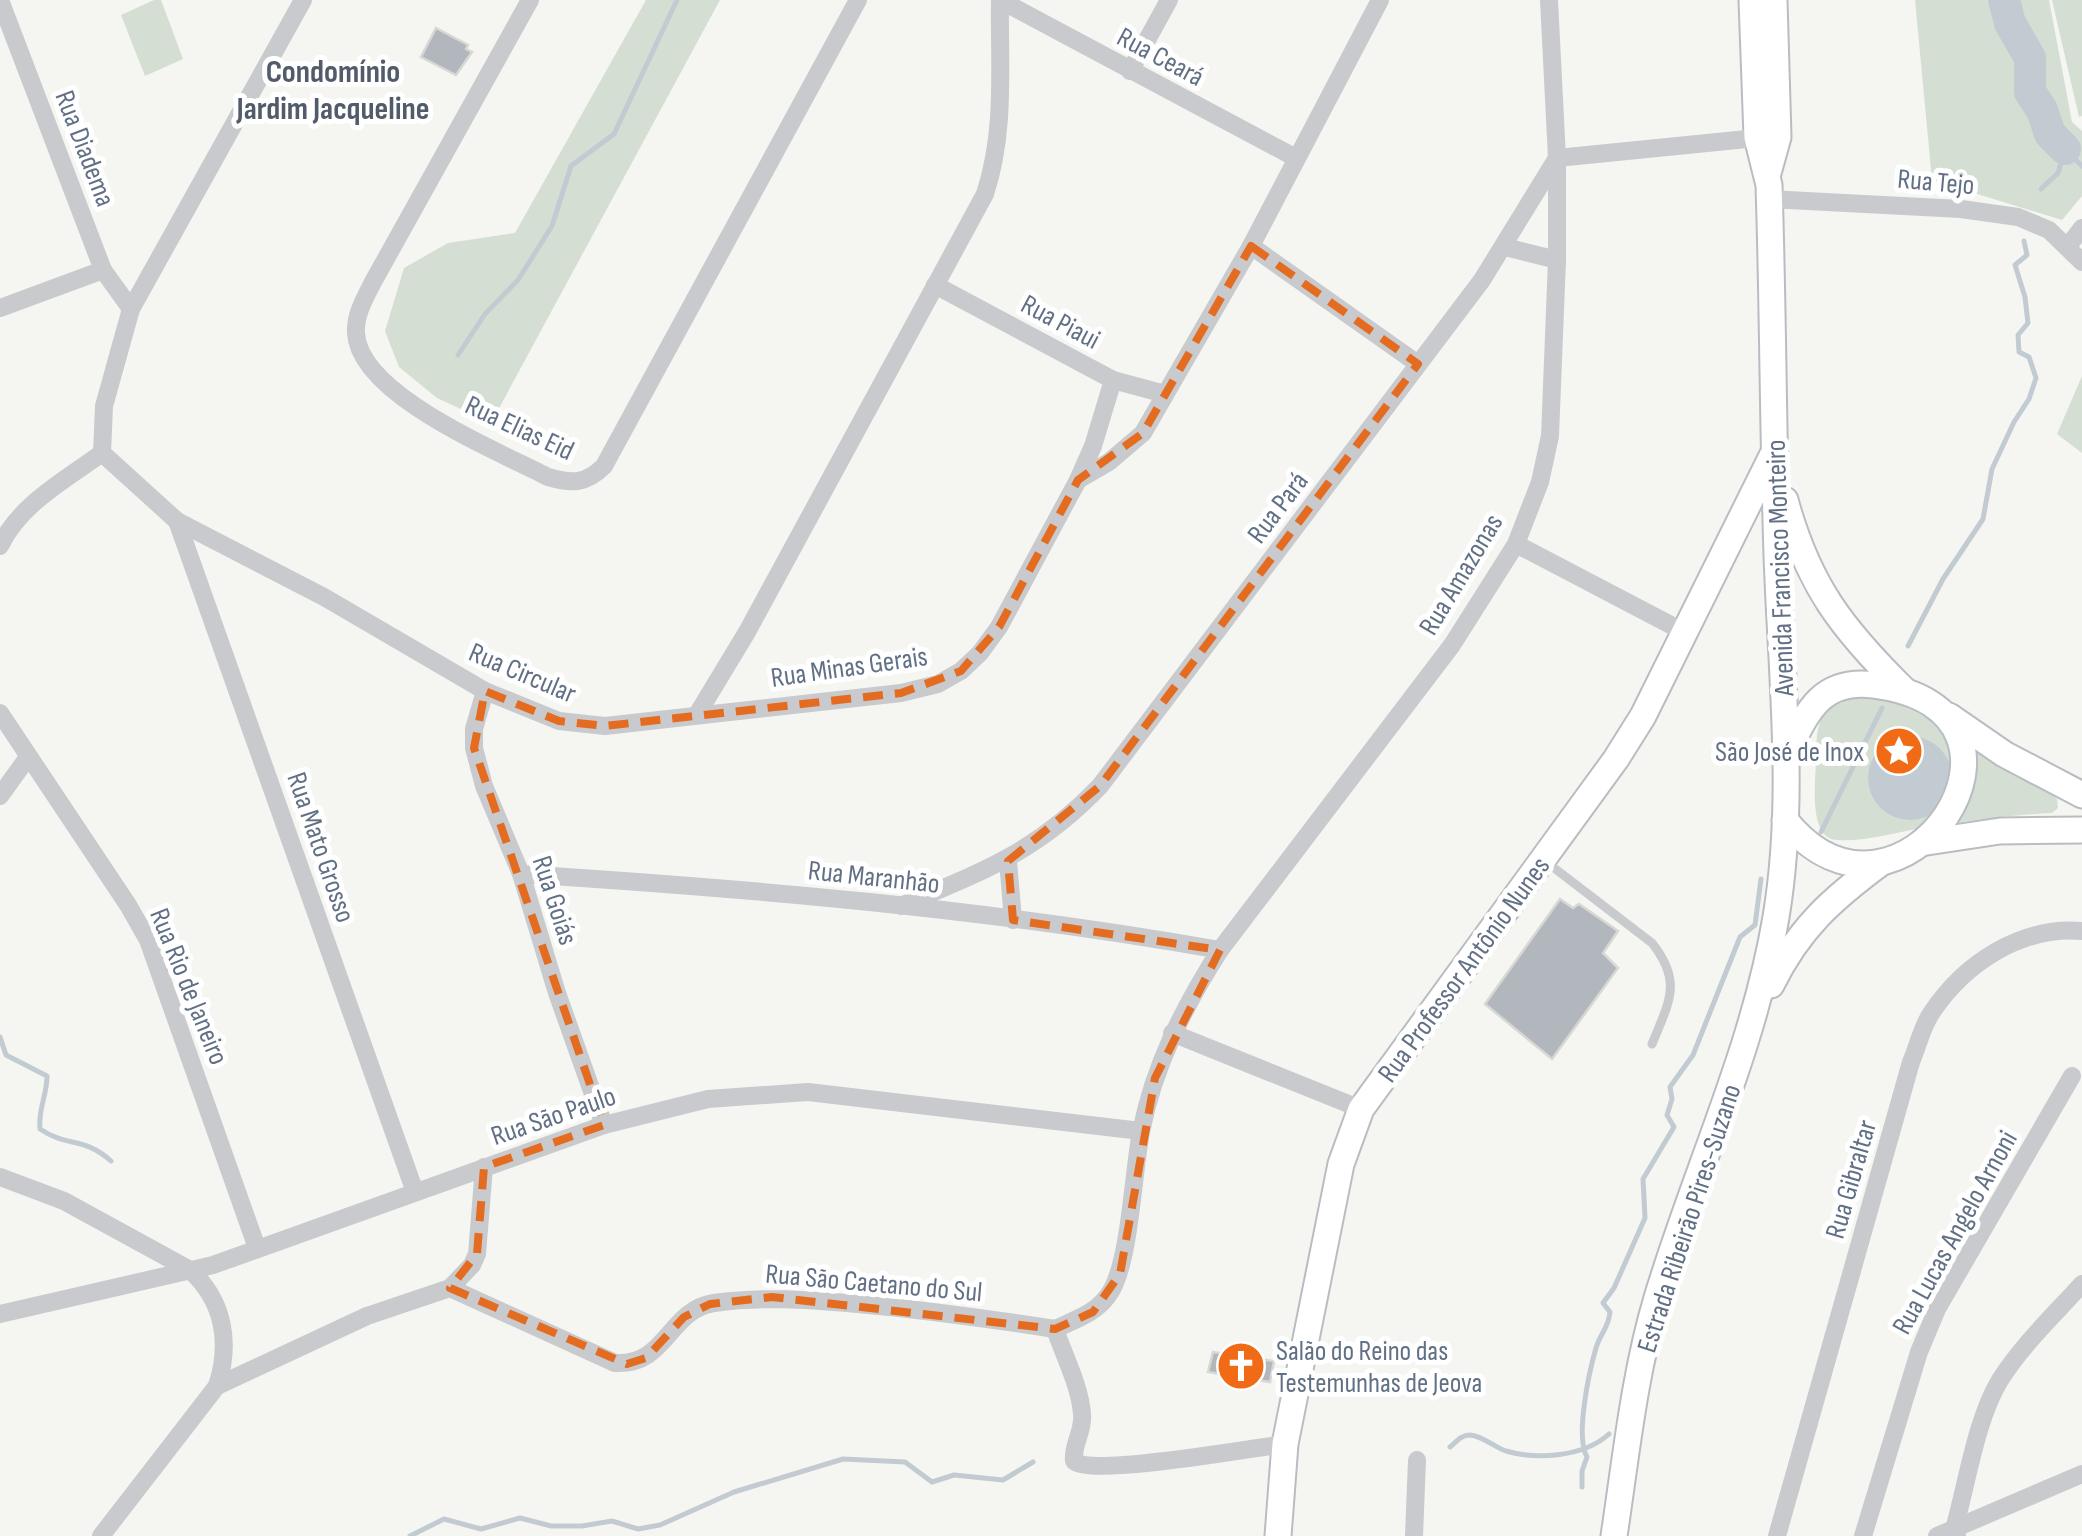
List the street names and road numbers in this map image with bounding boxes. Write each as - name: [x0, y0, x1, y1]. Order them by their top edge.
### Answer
- street label: Rua Ceará: [1111, 21, 1209, 94]
- street label: Rua Diadema: [47, 86, 122, 211]
- street label: Rua Tejo: [1896, 163, 1976, 202]
- street label: Rua Piaui: [1015, 288, 1105, 357]
- street label: Rua Elias Eid: [460, 389, 579, 468]
- street label: Avenida Francisco Monteiro: [1760, 439, 1802, 698]
- street label: Rua Pará: [1241, 466, 1316, 550]
- street label: Rua Amazonas: [1412, 508, 1510, 641]
- street label: Rua Circular: [464, 636, 581, 711]
- street label: Rua Minas Gerais: [769, 640, 930, 695]
- street label: Rua Mato Grosso: [280, 768, 362, 927]
- street label: Rua Professor Antônio Nunes: [1371, 851, 1557, 1089]
- street label: Rua Goiás: [525, 852, 584, 949]
- street label: Rua Maranhão: [806, 854, 941, 901]
- street label: Rua Rio de Janeiro: [142, 904, 235, 1070]
- street label: Rua São Paulo: [487, 1080, 620, 1153]
- street label: Estrada Ribeirão Pires-Suzano: [1630, 1080, 1748, 1357]
- street label: Rua Gibraltar: [1819, 1116, 1884, 1242]
- street label: Rua Lucas Angelo Arnoni: [1886, 1125, 2025, 1340]
- street label: Rua São Caetano do Sul: [764, 1258, 984, 1309]

